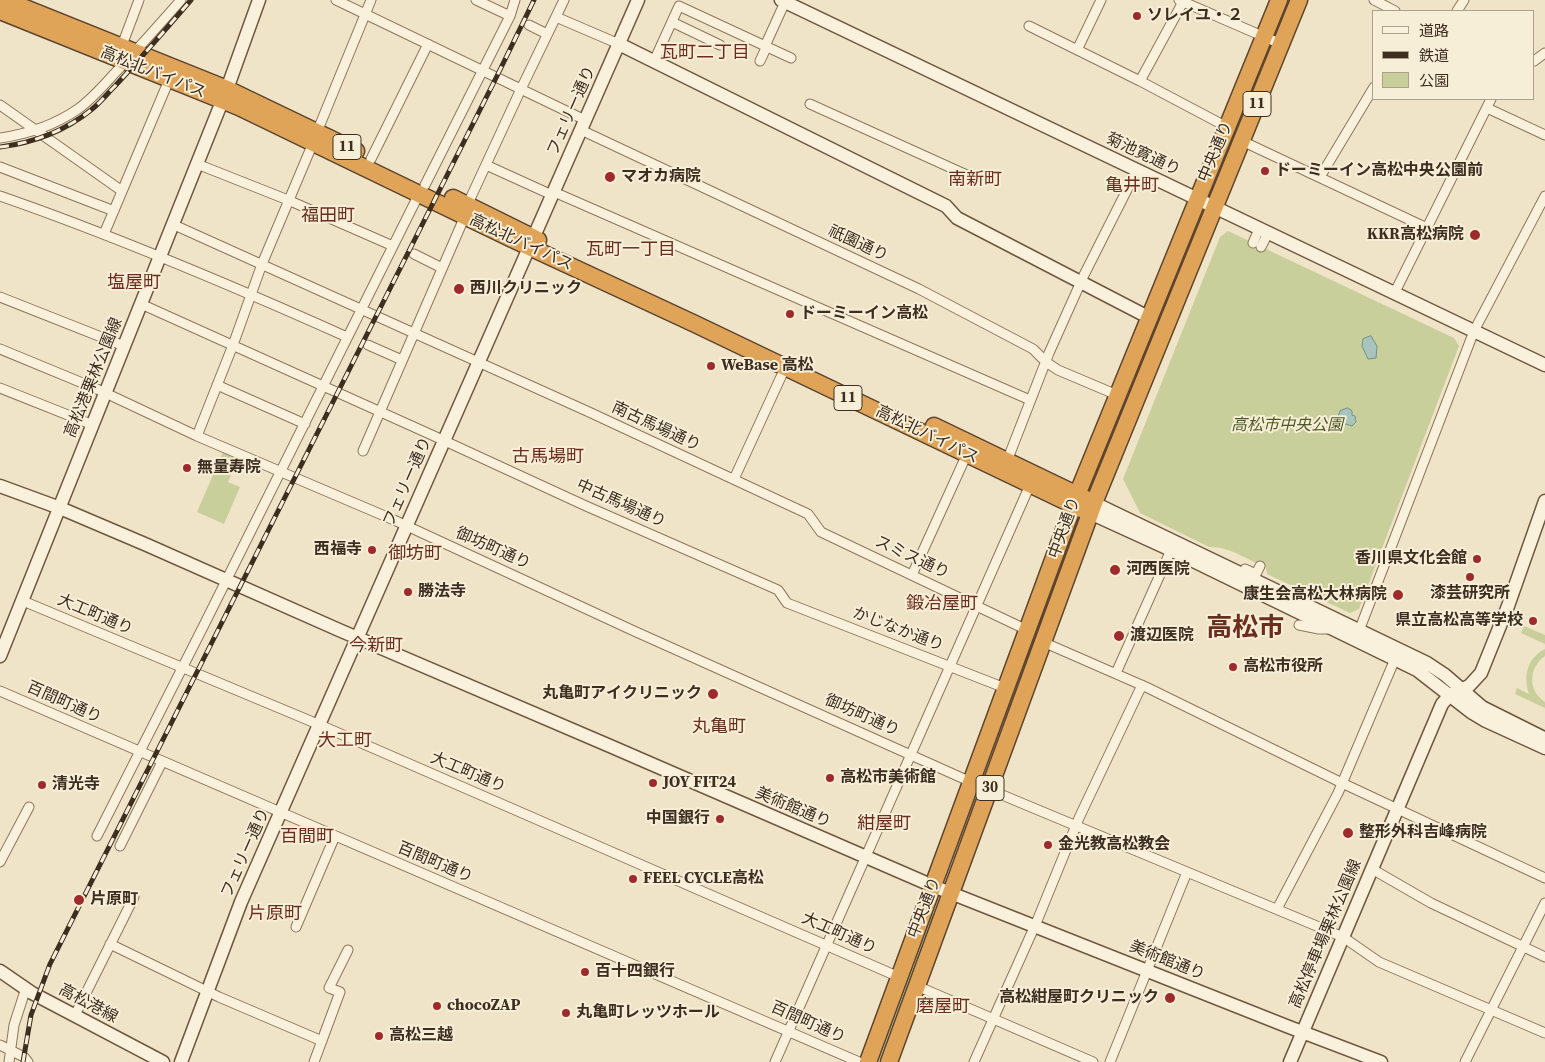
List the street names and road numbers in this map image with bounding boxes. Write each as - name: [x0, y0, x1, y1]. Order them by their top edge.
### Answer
- street label: 高松北バイパス: [97, 43, 209, 103]
- street label: フェリー通り: [544, 63, 600, 159]
- road number: 11: [1243, 92, 1271, 116]
- street label: 中央通り: [1195, 119, 1237, 185]
- street label: 菊池寛通り: [1103, 129, 1183, 181]
- road number: 11: [333, 134, 361, 160]
- street label: 高松北バイパス: [466, 211, 576, 275]
- street label: 祇園通り: [825, 222, 891, 266]
- street label: 高松港栗林公園線: [61, 315, 127, 441]
- road number: 11: [834, 386, 862, 410]
- street label: 南古馬場通り: [608, 398, 704, 456]
- street label: 高松北バイパス: [872, 402, 982, 468]
- street label: フェリー通り: [380, 434, 436, 530]
- street label: 中古馬場通り: [573, 476, 669, 532]
- street label: 中央通り: [1045, 495, 1085, 561]
- street label: 御坊町通り: [453, 524, 533, 574]
- street label: スミス通り: [872, 532, 952, 584]
- street label: 大工町通り: [54, 591, 136, 639]
- street label: かじなか通り: [850, 604, 946, 656]
- street label: 百間町通り: [24, 678, 104, 728]
- street label: 御坊町通り: [822, 691, 902, 741]
- street label: 大工町通り: [427, 749, 509, 797]
- road number: 30: [976, 776, 1004, 800]
- street label: 美術館通り: [752, 784, 834, 832]
- street label: フェリー通り: [218, 805, 274, 901]
- street label: 百間町通り: [394, 839, 476, 887]
- street label: 高松停車場栗林公園線: [1286, 857, 1366, 1011]
- street label: 中央通り: [905, 875, 945, 941]
- street label: 大工町通り: [799, 909, 879, 959]
- street label: 美術館通り: [1126, 937, 1208, 985]
- street label: 高松港線: [55, 981, 121, 1027]
- street label: 百間町通り: [768, 998, 848, 1048]

